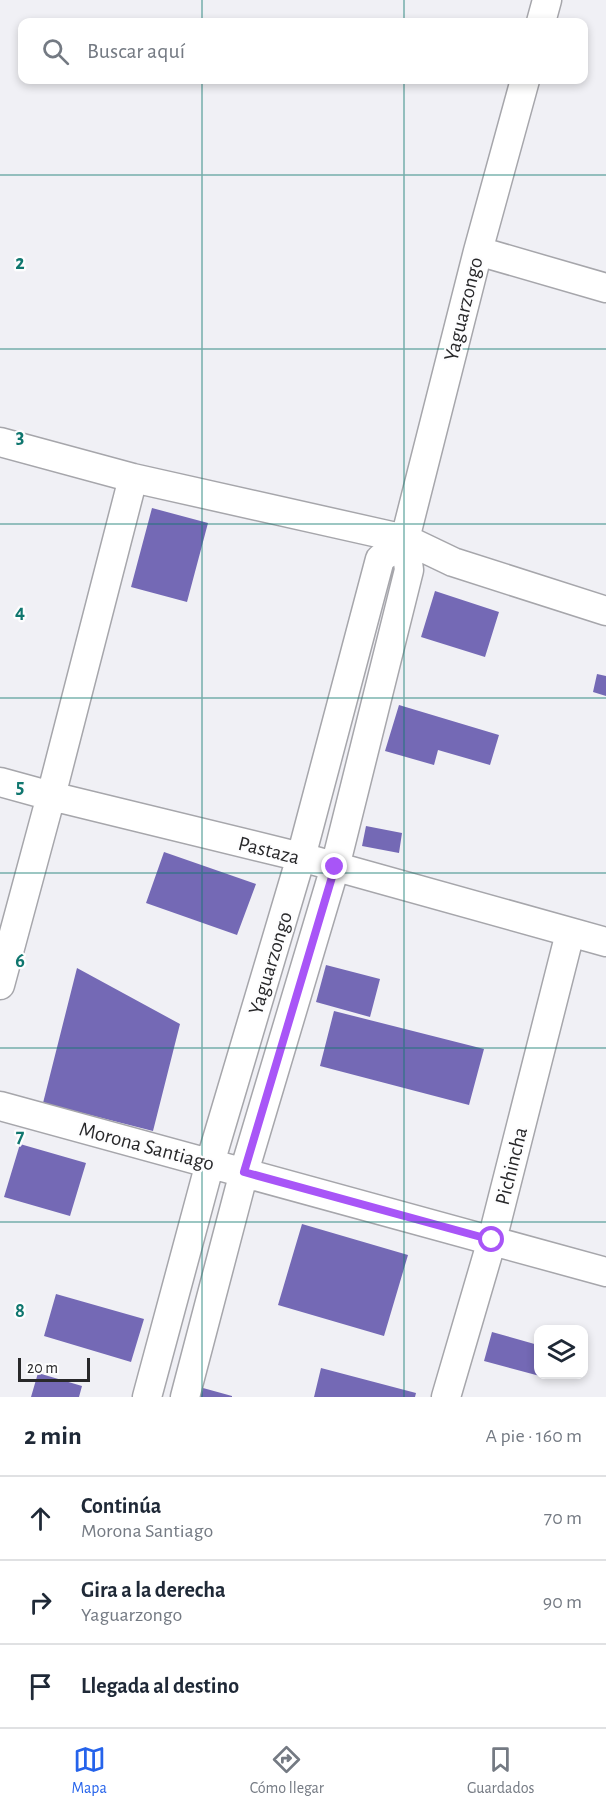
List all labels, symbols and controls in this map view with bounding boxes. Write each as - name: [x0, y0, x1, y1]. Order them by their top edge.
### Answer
- search box: [18, 18, 588, 84]
- icon: search: [39, 35, 72, 68]
- text: Buscar aquí: [87, 40, 185, 62]
- text: 2: [15, 253, 25, 273]
- street label: Yaguarzongo: [440, 255, 487, 363]
- text: 3: [16, 427, 24, 447]
- text: 4: [15, 602, 25, 622]
- text: 5: [16, 777, 24, 797]
- street label: Pastaza: [236, 833, 302, 868]
- route end: [321, 853, 347, 879]
- street label: Yaguarzongo: [245, 909, 296, 1017]
- text: 6: [15, 951, 25, 971]
- street label: Morona Santiago: [77, 1118, 217, 1175]
- street label: Pichincha: [492, 1125, 531, 1207]
- text: 7: [16, 1126, 25, 1146]
- route start: [478, 1226, 504, 1252]
- text: 8: [15, 1301, 25, 1321]
- map controls: [534, 1325, 588, 1379]
- button: layers: [534, 1325, 588, 1379]
- scale bar: [18, 1355, 90, 1382]
- text: 20 m: [27, 1360, 58, 1376]
- text: 2 min: [24, 1423, 82, 1449]
- text: A pie · 160 m: [486, 1426, 582, 1446]
- text: Continúa: [81, 1495, 161, 1517]
- icon: ahead: [24, 1502, 57, 1535]
- text: 70 m: [544, 1508, 582, 1528]
- text: Morona Santiago: [81, 1521, 213, 1541]
- text: Gira a la derecha: [81, 1579, 226, 1601]
- icon: right: [24, 1586, 57, 1619]
- text: 90 m: [543, 1592, 582, 1612]
- text: Yaguarzongo: [81, 1605, 182, 1625]
- icon: arrive: [24, 1670, 57, 1703]
- text: Llegada al destino: [81, 1675, 239, 1697]
- tab: Mapa: [71, 1743, 107, 1798]
- tab: Cómo llegar: [250, 1743, 324, 1798]
- tab: Guardados: [467, 1743, 535, 1798]

